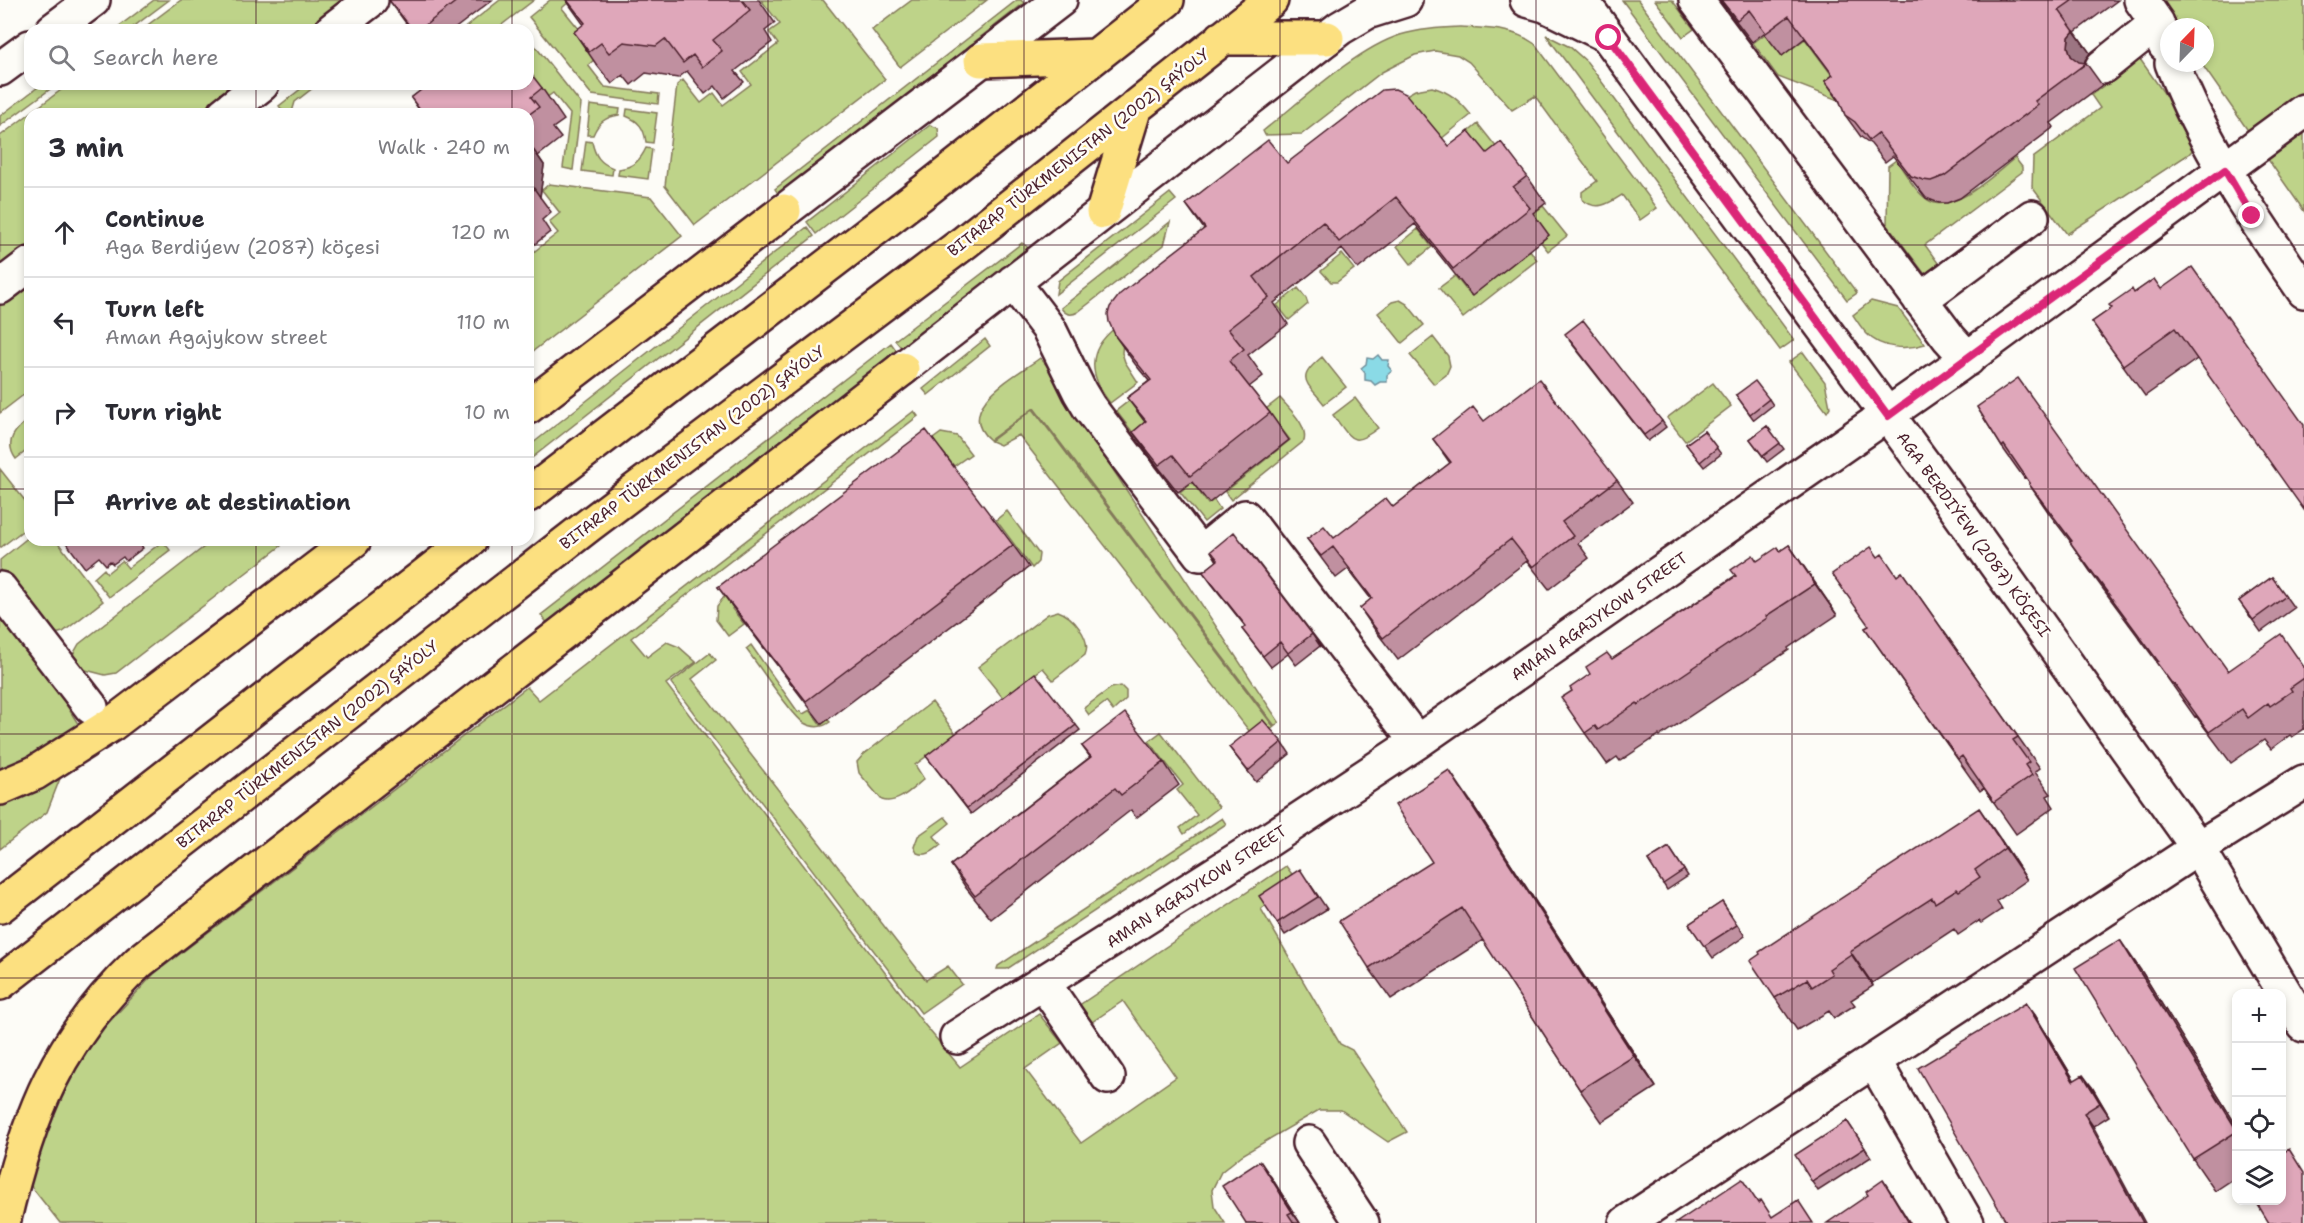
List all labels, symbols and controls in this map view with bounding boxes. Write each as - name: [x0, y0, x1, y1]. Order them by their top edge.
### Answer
- north arrow: [2160, 18, 2214, 72]
- search box: [24, 24, 534, 90]
- route start: [1595, 24, 1621, 50]
- icon: search: [45, 41, 78, 74]
- text: Search here: [93, 43, 219, 72]
- street label: BITARAP TÜRKMENISTAN (2002) ŞAÝOLY: [943, 43, 1214, 261]
- text: 3 min: [48, 130, 124, 165]
- text: Walk · 240 m: [378, 134, 510, 160]
- route end: [2238, 202, 2264, 228]
- text: Continue: [105, 205, 205, 234]
- icon: ahead: [48, 216, 81, 249]
- text: 120 m: [451, 219, 510, 245]
- text: Aga Berdiýew (2087) köçesi: [105, 234, 380, 260]
- text: Turn left: [105, 295, 204, 324]
- icon: left: [48, 306, 81, 339]
- text: 110 m: [456, 309, 510, 335]
- text: Aman Agajykow street: [105, 324, 328, 350]
- street label: BITARAP TÜRKMENISTAN (2002) ŞAÝOLY: [555, 340, 829, 554]
- icon: right: [48, 396, 81, 429]
- text: Turn right: [105, 398, 222, 427]
- text: 10 m: [464, 399, 510, 425]
- street label: AGA BERDIÝEW (2087) KÖÇESI: [1892, 428, 2055, 641]
- icon: arrive: [48, 486, 81, 519]
- text: Arrive at destination: [105, 488, 351, 517]
- street label: AMAN AGAJYKOW STREET: [1507, 547, 1692, 685]
- street label: BITARAP TÜRKMENISTAN (2002) ŞAÝOLY: [172, 635, 443, 853]
- street label: AMAN AGAJYKOW STREET: [1102, 820, 1290, 953]
- map controls: [2232, 989, 2286, 1205]
- button: +: [2232, 989, 2286, 1043]
- button: −: [2232, 1043, 2286, 1097]
- button: locate: [2232, 1097, 2286, 1151]
- button: layers: [2232, 1151, 2286, 1205]

